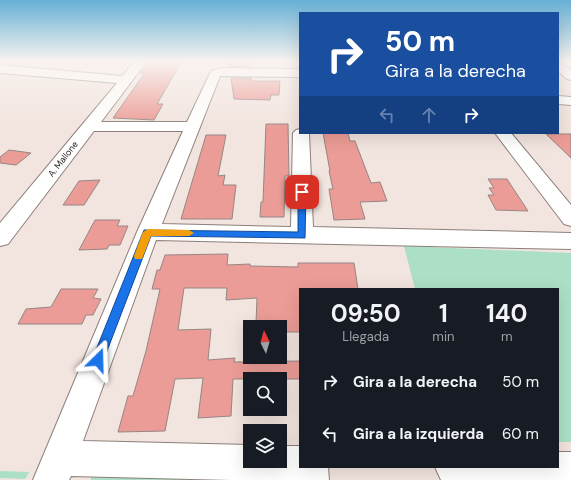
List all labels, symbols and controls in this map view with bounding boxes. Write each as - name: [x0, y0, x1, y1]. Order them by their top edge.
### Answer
- text: 50 m: [385, 23, 455, 60]
- icon: right: [319, 28, 371, 80]
- text: Gira a la derecha: [385, 59, 526, 83]
- icon: left: [376, 104, 398, 126]
- icon: ahead: [418, 104, 440, 126]
- icon: right: [460, 104, 482, 126]
- street label: A. Mallone: [45, 139, 81, 179]
- pin: [285, 175, 319, 209]
- icon: arrive: [291, 181, 313, 203]
- text: 09:50: [331, 298, 401, 329]
- text: 1: [439, 298, 448, 329]
- text: 140: [486, 298, 527, 329]
- north arrow: [243, 320, 287, 364]
- map controls: [243, 320, 287, 468]
- text: Llegada: [342, 328, 389, 345]
- text: min: [432, 328, 454, 345]
- text: m: [501, 328, 513, 345]
- position arrow: [77, 339, 119, 381]
- icon: right: [319, 371, 341, 393]
- button: search: [243, 372, 287, 416]
- text: Gira a la derecha: [353, 372, 477, 392]
- text: 50 m: [502, 372, 539, 392]
- icon: left: [319, 423, 341, 445]
- button: layers: [243, 424, 287, 468]
- text: Gira a la izquierda: [353, 424, 484, 444]
- text: 60 m: [502, 424, 539, 444]

